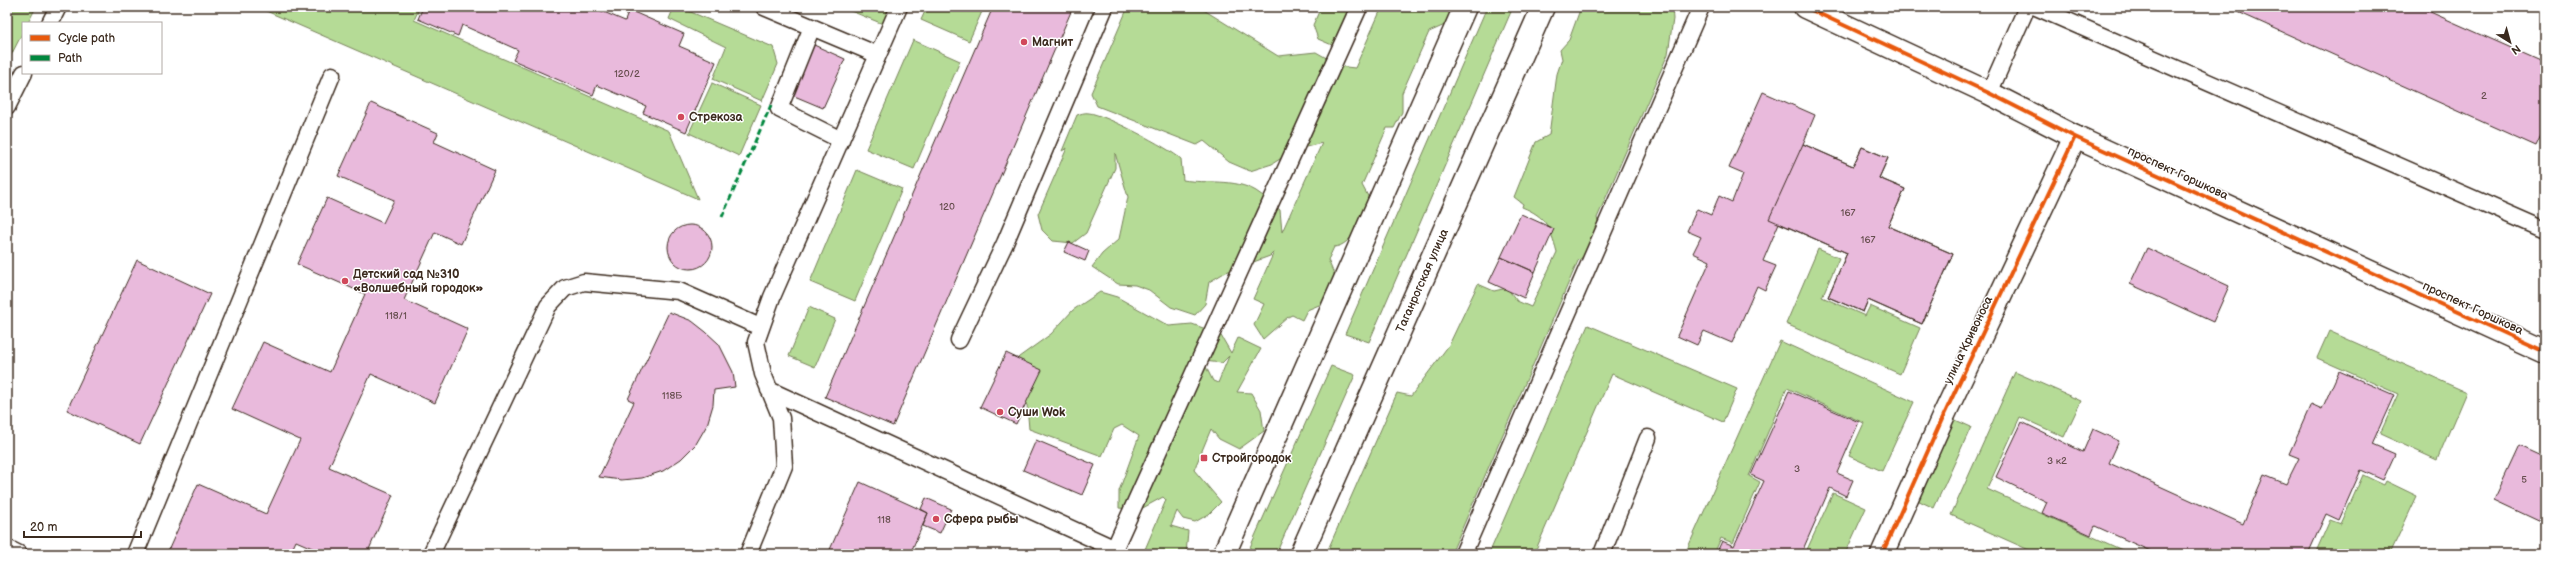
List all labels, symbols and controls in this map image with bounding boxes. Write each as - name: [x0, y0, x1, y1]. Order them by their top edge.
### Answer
- legend: [22, 22, 162, 74]
- north arrow: [2490, 22, 2530, 62]
- text: Cycle path: [58, 31, 115, 46]
- place label: Магнит: [1032, 35, 1074, 50]
- marker: Магнит: [1019, 37, 1029, 47]
- text: N: [2509, 42, 2523, 57]
- text: Path: [58, 51, 83, 66]
- house number: 120/2: [614, 68, 640, 80]
- house number: 2: [2481, 90, 2487, 102]
- place label: Стрекоза: [689, 110, 743, 125]
- marker: Стрекоза: [676, 112, 686, 122]
- street label: проспект Горшкова: [2125, 144, 2231, 203]
- house number: 120: [939, 201, 955, 213]
- house number: 167: [1841, 207, 1856, 219]
- street label: Таганрогская улица: [1393, 226, 1452, 335]
- house number: 167: [1861, 234, 1876, 246]
- place label: Детский сад №310 «Волшебный городок»: [353, 267, 484, 296]
- marker: Детский сад №310 «Волшебный городок»: [340, 276, 350, 286]
- street label: проспект Горшкова: [2420, 279, 2526, 338]
- street label: улица Кривоноса: [1941, 294, 1996, 387]
- house number: 118/1: [385, 310, 407, 322]
- house number: 118Б: [662, 390, 682, 402]
- place label: Суши Wok: [1008, 405, 1066, 420]
- marker: Суши Wok: [995, 407, 1005, 417]
- place label: Стройгородок: [1212, 451, 1292, 466]
- marker: Стройгородок: [1199, 453, 1209, 463]
- house number: 3 к2: [2047, 455, 2067, 467]
- house number: 3: [1794, 463, 1800, 475]
- house number: 5: [2521, 474, 2527, 486]
- place label: Сфера рыбы: [944, 512, 1019, 527]
- scale bar: [24, 513, 141, 539]
- house number: 118: [877, 514, 891, 526]
- marker: Сфера рыбы: [931, 514, 941, 524]
- text: 20 m: [30, 520, 57, 535]

